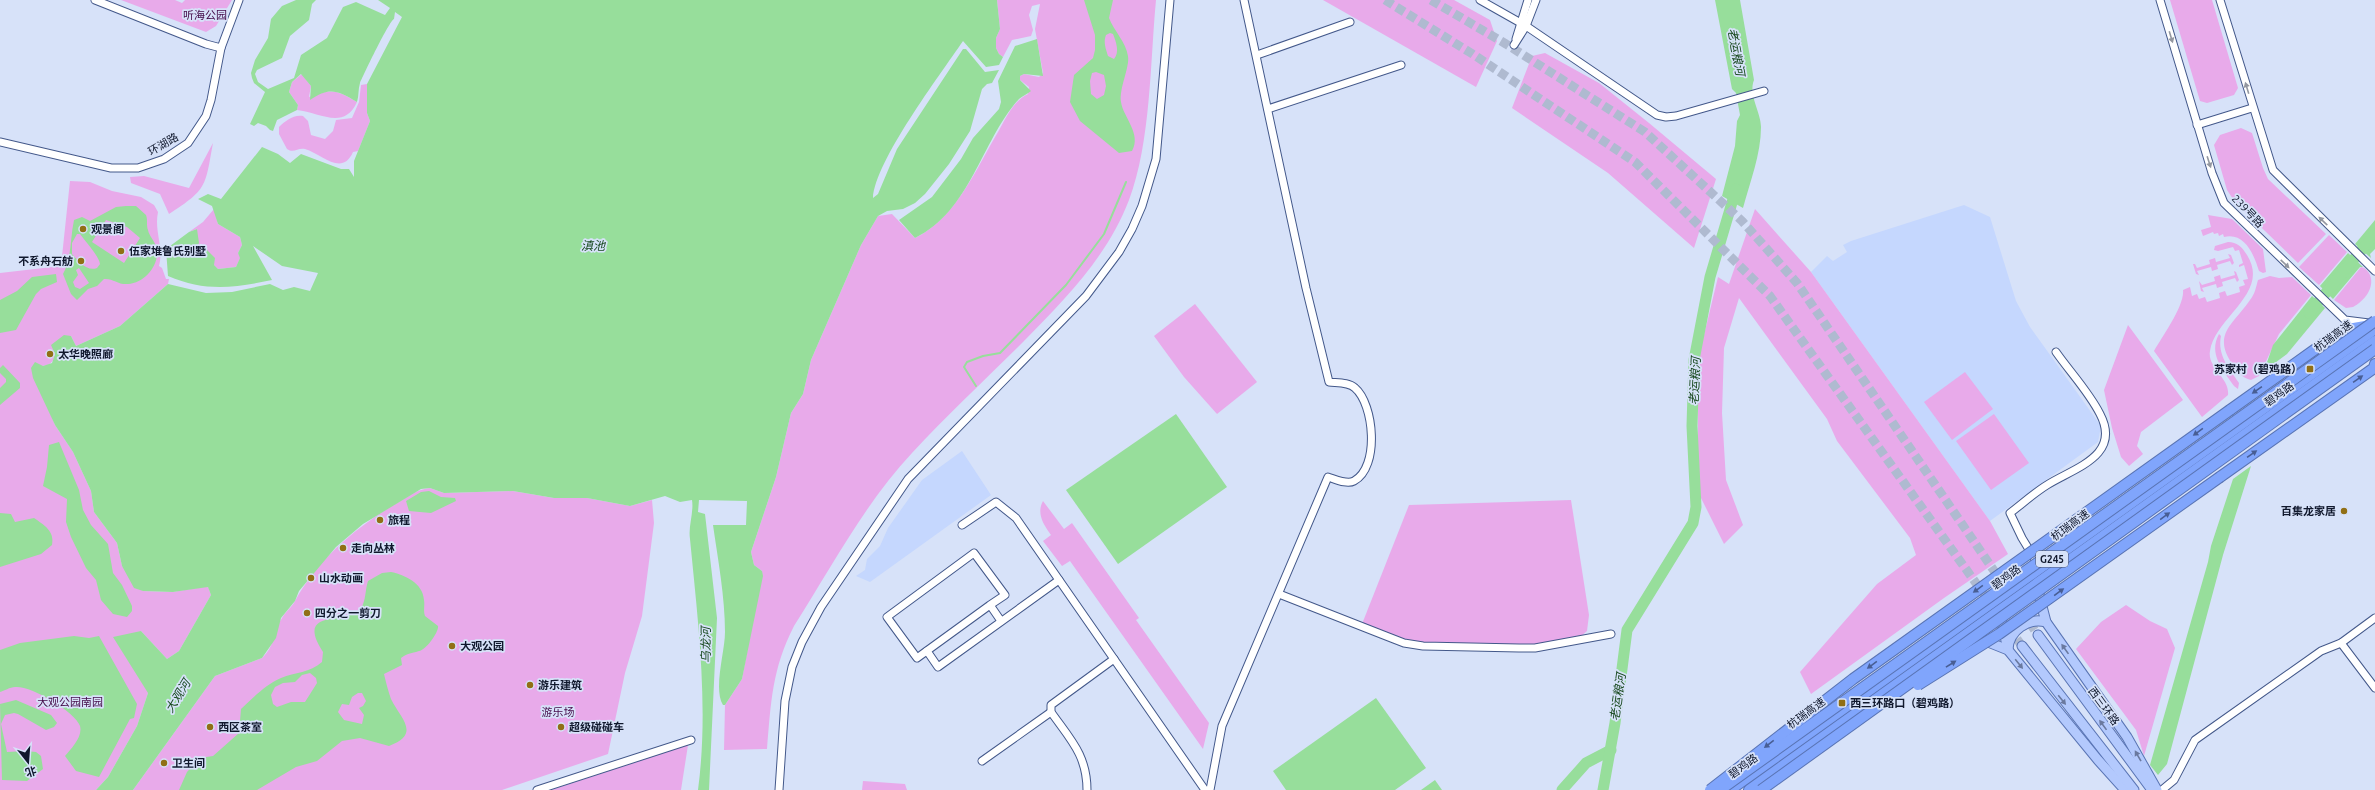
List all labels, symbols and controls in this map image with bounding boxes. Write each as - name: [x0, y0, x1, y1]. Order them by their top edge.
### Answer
- park label: 听海公园: [183, 9, 227, 21]
- water label: 老运粮河: [1726, 27, 1747, 79]
- one-way arrow: [2168, 32, 2174, 44]
- one-way arrow: [2244, 82, 2250, 94]
- street label: 环湖路: [146, 131, 180, 157]
- one-way arrow: [2206, 156, 2212, 168]
- street label: 239号路: [2230, 192, 2266, 230]
- one-way arrow: [2318, 216, 2328, 226]
- place label: 观景阁: [91, 223, 124, 235]
- marker: 观景阁: [78, 224, 88, 234]
- water label: 滇池: [581, 239, 606, 252]
- place label: 伍家堆鲁氏别墅: [129, 245, 206, 257]
- marker: 伍家堆鲁氏别墅: [116, 246, 126, 256]
- place label: 不系舟石舫: [18, 255, 73, 267]
- marker: 不系舟石舫: [76, 256, 86, 266]
- one-way arrow: [2280, 259, 2290, 268]
- street label: 杭瑞高速: [2312, 318, 2354, 354]
- place label: 太华晚照廊: [58, 348, 113, 360]
- marker: 太华晚照廊: [45, 349, 55, 359]
- water label: 老运粮河: [1687, 355, 1702, 405]
- place label: 苏家村（碧鸡路）: [2214, 363, 2302, 375]
- marker: 苏家村（碧鸡路）: [2305, 364, 2315, 374]
- one-way arrow: [2353, 375, 2363, 383]
- street label: 碧鸡路: [2262, 380, 2296, 408]
- one-way arrow: [2252, 386, 2262, 394]
- one-way arrow: [2192, 428, 2203, 436]
- one-way arrow: [2247, 450, 2257, 458]
- place label: 百集龙家居: [2281, 505, 2336, 517]
- marker: 百集龙家居: [2339, 506, 2349, 516]
- street label: 杭瑞高速: [2049, 507, 2091, 543]
- one-way arrow: [2159, 512, 2170, 520]
- place label: 旅程: [388, 514, 410, 526]
- marker: 旅程: [375, 515, 385, 525]
- place label: 走向丛林: [351, 542, 395, 554]
- marker: 走向丛林: [338, 543, 348, 553]
- road number: G245: [2036, 551, 2068, 567]
- street label: 碧鸡路: [1989, 562, 2023, 592]
- place label: 山水动画: [319, 572, 363, 584]
- marker: 山水动画: [306, 573, 316, 583]
- one-way arrow: [1973, 585, 1983, 593]
- one-way arrow: [2053, 588, 2064, 596]
- place label: 四分之一剪刀: [315, 607, 381, 619]
- marker: 四分之一剪刀: [302, 608, 312, 618]
- water label: 乌龙河: [699, 625, 712, 663]
- place label: 大观公园: [460, 640, 504, 652]
- marker: 大观公园: [447, 641, 457, 651]
- one-way arrow: [2061, 644, 2069, 654]
- one-way arrow: [2015, 659, 2024, 670]
- one-way arrow: [1867, 661, 1878, 669]
- one-way arrow: [1945, 661, 1957, 668]
- water label: 老运粮河: [1608, 670, 1628, 722]
- water label: 大观河: [163, 675, 194, 714]
- place label: 游乐建筑: [538, 679, 582, 691]
- marker: 游乐建筑: [525, 680, 535, 690]
- street label: 西三环路: [2086, 685, 2122, 727]
- street label: 杭瑞高速: [1785, 695, 1827, 731]
- one-way arrow: [2057, 695, 2066, 706]
- park label: 大观公园南园: [37, 696, 103, 708]
- place label: 西三环路口（碧鸡路）: [1850, 697, 1960, 709]
- marker: 西三环路口（碧鸡路）: [1837, 698, 1847, 708]
- park label: 游乐场: [542, 706, 575, 718]
- one-way arrow: [2099, 720, 2107, 730]
- place label: 西区茶室: [218, 721, 262, 733]
- place label: 超级碰碰车: [569, 721, 624, 733]
- marker: 西区茶室: [205, 722, 215, 732]
- marker: 超级碰碰车: [556, 722, 566, 732]
- one-way arrow: [1764, 740, 1775, 748]
- north arrow: [8, 742, 48, 782]
- one-way arrow: [2135, 750, 2142, 762]
- street label: 碧鸡路: [1726, 751, 1760, 781]
- place label: 卫生间: [172, 757, 205, 769]
- marker: 卫生间: [159, 758, 169, 768]
- text: 北: [24, 764, 38, 779]

